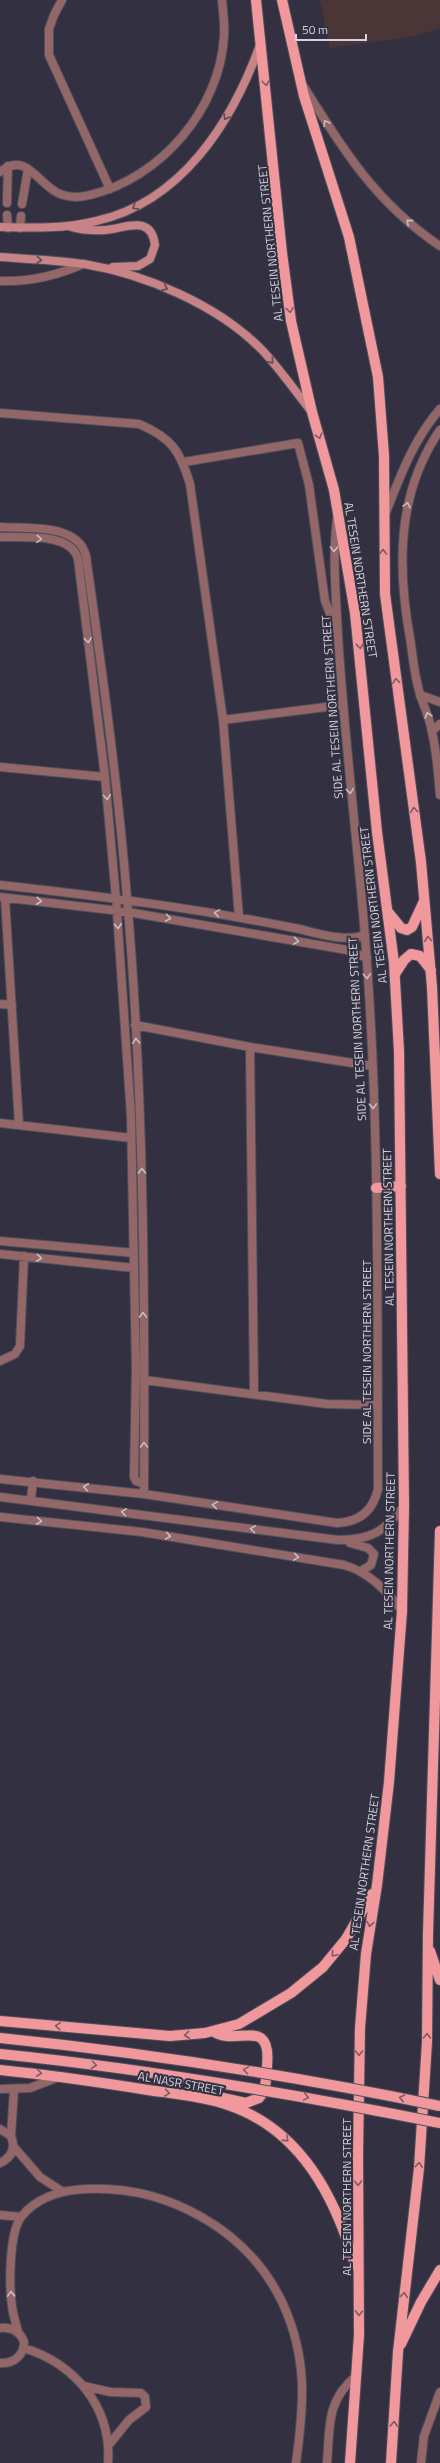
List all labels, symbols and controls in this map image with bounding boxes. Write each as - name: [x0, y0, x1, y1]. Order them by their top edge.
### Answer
- scale bar: [296, 16, 366, 42]
- text: 50 m: [302, 20, 328, 39]
- one-way arrow: [261, 80, 270, 86]
- one-way arrow: [223, 113, 231, 120]
- one-way arrow: [324, 120, 331, 127]
- street label: AL TESEIN NORTHERN STREET: [252, 163, 288, 322]
- one-way arrow: [132, 203, 139, 210]
- one-way arrow: [406, 220, 414, 227]
- one-way arrow: [36, 256, 42, 265]
- one-way arrow: [161, 283, 168, 291]
- one-way arrow: [285, 306, 294, 313]
- one-way arrow: [267, 356, 274, 364]
- one-way arrow: [314, 432, 323, 439]
- street label: AL TESEIN NORTHERN STREET: [339, 501, 383, 660]
- one-way arrow: [402, 501, 410, 508]
- one-way arrow: [36, 535, 42, 543]
- one-way arrow: [330, 546, 338, 552]
- one-way arrow: [379, 549, 387, 555]
- street label: SIDE AL TESEIN NORTHERN STREET: [316, 614, 348, 799]
- one-way arrow: [83, 637, 92, 643]
- one-way arrow: [355, 643, 364, 649]
- one-way arrow: [392, 678, 401, 684]
- one-way arrow: [424, 712, 433, 719]
- one-way arrow: [346, 788, 355, 794]
- one-way arrow: [102, 794, 111, 800]
- one-way arrow: [410, 807, 419, 813]
- street label: AL TESEIN NORTHERN STREET: [354, 825, 392, 984]
- one-way arrow: [36, 896, 42, 905]
- one-way arrow: [214, 909, 220, 918]
- one-way arrow: [164, 914, 171, 922]
- one-way arrow: [114, 923, 123, 929]
- one-way arrow: [292, 936, 299, 945]
- street label: SIDE AL TESEIN NORTHERN STREET: [343, 936, 371, 1121]
- one-way arrow: [423, 936, 432, 942]
- one-way arrow: [363, 973, 372, 979]
- one-way arrow: [132, 1038, 140, 1044]
- one-way arrow: [369, 1103, 377, 1109]
- street label: AL TESEIN NORTHERN STREET: [377, 1147, 399, 1306]
- one-way arrow: [137, 1168, 146, 1174]
- one-way arrow: [36, 1253, 42, 1262]
- street label: SIDE AL TESEIN NORTHERN STREET: [357, 1259, 376, 1444]
- one-way arrow: [139, 1312, 147, 1318]
- one-way arrow: [140, 1442, 148, 1448]
- street label: AL TESEIN NORTHERN STREET: [378, 1471, 400, 1630]
- one-way arrow: [83, 1483, 89, 1492]
- one-way arrow: [212, 1501, 218, 1510]
- one-way arrow: [121, 1508, 127, 1517]
- one-way arrow: [36, 1517, 42, 1526]
- one-way arrow: [250, 1525, 256, 1534]
- one-way arrow: [165, 1531, 171, 1540]
- one-way arrow: [293, 1552, 299, 1561]
- street label: AL TESEIN NORTHERN STREET: [344, 1792, 384, 1951]
- one-way arrow: [366, 1921, 375, 1927]
- one-way arrow: [332, 1949, 339, 1957]
- one-way arrow: [55, 2021, 61, 2030]
- one-way arrow: [184, 2030, 191, 2039]
- one-way arrow: [423, 2033, 431, 2039]
- one-way arrow: [355, 2050, 363, 2056]
- one-way arrow: [91, 2060, 97, 2069]
- street label: AL NASR STREET: [136, 2066, 226, 2100]
- one-way arrow: [243, 2067, 249, 2075]
- one-way arrow: [36, 2069, 42, 2078]
- one-way arrow: [164, 2088, 170, 2097]
- one-way arrow: [303, 2092, 309, 2101]
- one-way arrow: [399, 2095, 405, 2103]
- street label: AL TESEIN NORTHERN STREET: [337, 2118, 356, 2276]
- one-way arrow: [282, 2135, 289, 2142]
- one-way arrow: [414, 2162, 423, 2168]
- one-way arrow: [354, 2180, 362, 2186]
- one-way arrow: [7, 2291, 15, 2297]
- one-way arrow: [399, 2292, 408, 2298]
- one-way arrow: [355, 2310, 363, 2316]
- one-way arrow: [389, 2421, 398, 2427]

